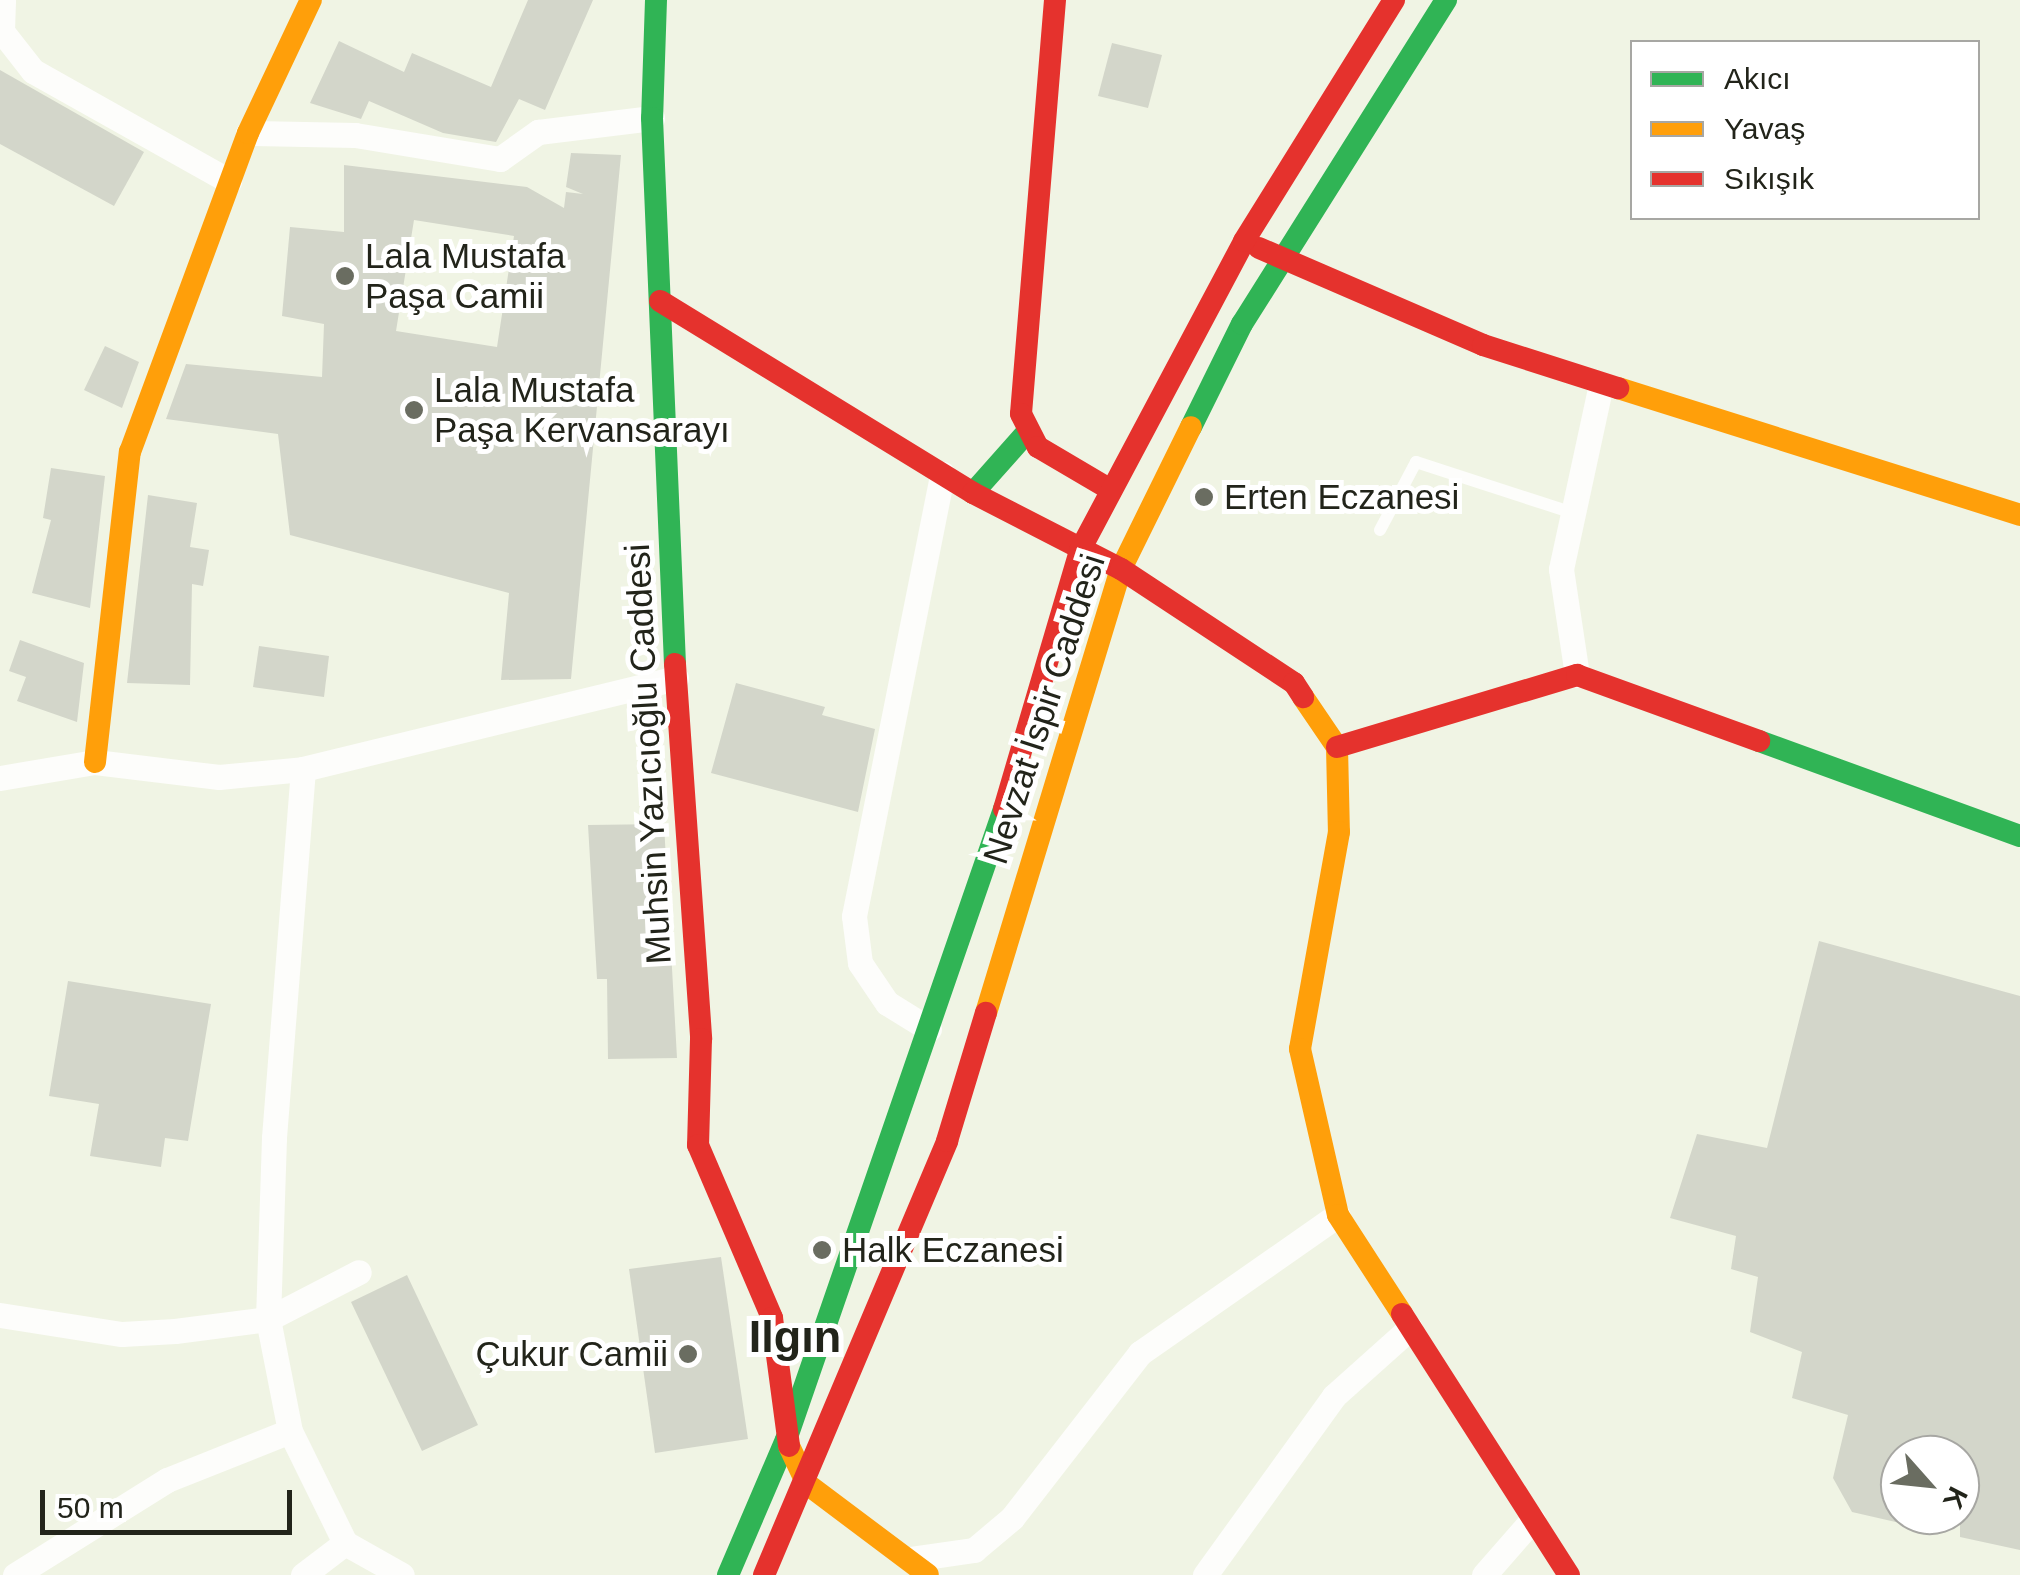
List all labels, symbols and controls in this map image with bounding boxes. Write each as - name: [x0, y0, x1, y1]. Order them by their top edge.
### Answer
- legend: [1630, 40, 1980, 220]
- text: Akıcı: [1724, 62, 1791, 95]
- text: Yavaş: [1724, 112, 1805, 145]
- text: Sıkışık: [1724, 162, 1814, 195]
- place label: Lala Mustafa Paşa Camii: [365, 235, 565, 317]
- marker: Lala Mustafa Paşa Camii: [334, 265, 356, 287]
- place label: Lala Mustafa Paşa Kervansarayı: [434, 369, 730, 451]
- marker: Lala Mustafa Paşa Kervansarayı: [403, 399, 425, 421]
- place label: Erten Eczanesi: [1224, 476, 1459, 518]
- marker: Erten Eczanesi: [1193, 486, 1215, 508]
- street label: Muhsin Yazıcıoğlu Caddesi: [616, 542, 680, 966]
- street label: Nevzat İspir Caddesi: [974, 549, 1114, 869]
- place label: Halk Eczanesi: [842, 1229, 1064, 1271]
- marker: Halk Eczanesi: [811, 1239, 833, 1261]
- district label: Ilgın: [749, 1310, 841, 1364]
- place label: Çukur Camii: [475, 1333, 668, 1375]
- marker: Çukur Camii: [677, 1343, 699, 1365]
- north arrow: [1880, 1435, 1980, 1535]
- scale bar: [45, 1470, 298, 1532]
- text: K: [1937, 1482, 1974, 1514]
- text: 50 m: [57, 1491, 124, 1524]

